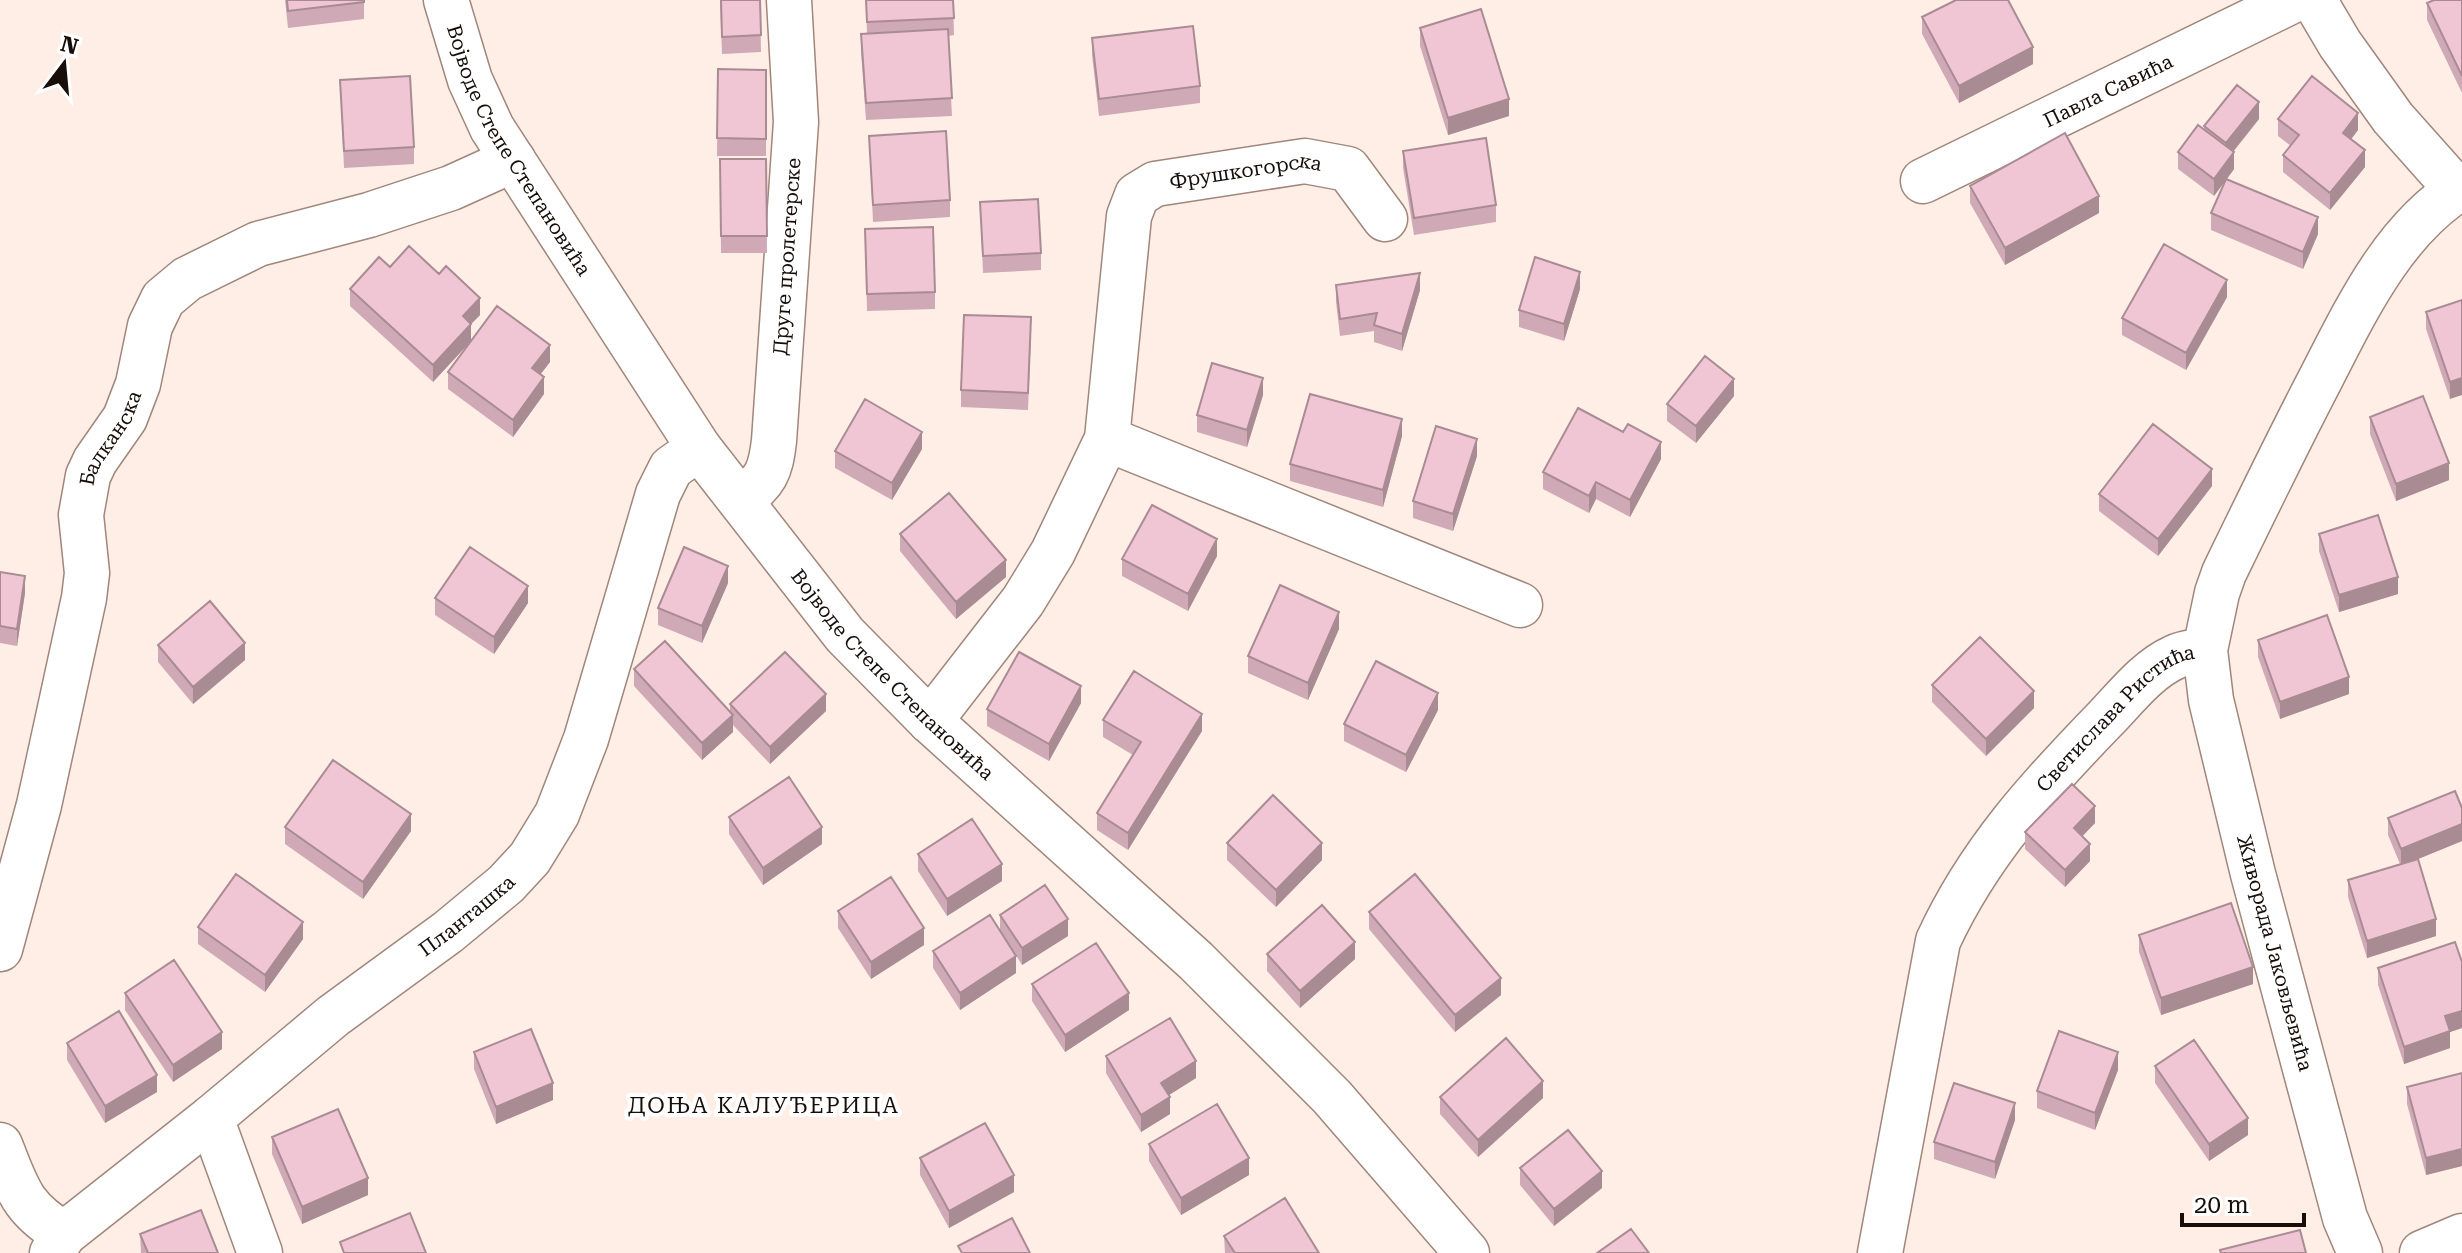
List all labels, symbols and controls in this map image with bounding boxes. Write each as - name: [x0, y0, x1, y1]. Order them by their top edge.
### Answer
- street label: Војводе Степе Степановића: [442, 22, 596, 280]
- north arrow: [24, 24, 104, 104]
- text: N: [58, 31, 81, 60]
- street label: Павла Савића: [2040, 49, 2177, 132]
- street label: Фрушкогорска: [1168, 148, 1324, 194]
- street label: Друге пролетерске: [768, 157, 805, 356]
- street label: Балканска: [75, 387, 146, 487]
- street label: Војводе Степе Степановића: [786, 564, 999, 785]
- street label: Светислава Ристића: [2031, 640, 2197, 797]
- street label: Живорада Јаковљевића: [2232, 832, 2318, 1074]
- street label: Планташка: [414, 870, 520, 961]
- district label: ДОЊА КАЛУЂЕРИЦА: [628, 1093, 900, 1118]
- scale bar: [2182, 1177, 2304, 1227]
- text: 20 m: [2194, 1191, 2249, 1219]

